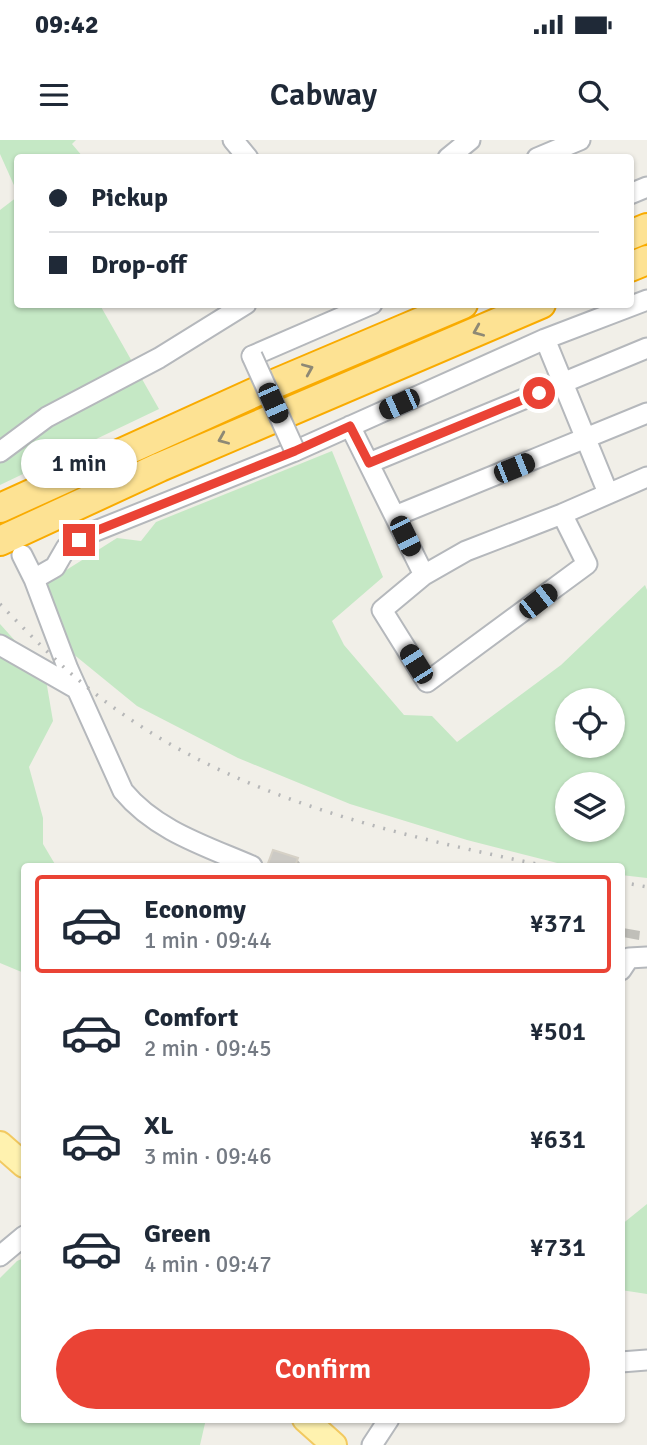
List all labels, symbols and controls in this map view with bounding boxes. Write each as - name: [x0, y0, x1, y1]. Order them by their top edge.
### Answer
- text: 09:42: [35, 9, 99, 41]
- text: Cabway: [270, 75, 377, 114]
- icon: menu: [35, 76, 73, 114]
- icon: search: [574, 76, 612, 114]
- text: Pickup: [91, 182, 168, 214]
- text: Drop-off: [91, 249, 187, 281]
- one-way arrow: [472, 323, 485, 337]
- one-way arrow: [300, 363, 313, 377]
- route start: [523, 377, 555, 409]
- car: [255, 380, 292, 426]
- car: [376, 386, 423, 422]
- one-way arrow: [218, 431, 230, 445]
- callout: 1 min: [21, 438, 137, 488]
- text: 1 min: [51, 449, 107, 478]
- car: [491, 450, 538, 486]
- car: [387, 513, 424, 559]
- route end: [63, 524, 95, 556]
- car: [515, 580, 562, 622]
- car: [396, 641, 437, 687]
- map controls: [555, 688, 625, 842]
- button: locate: [555, 688, 625, 758]
- button: layers: [555, 772, 625, 842]
- icon: car: [60, 893, 123, 956]
- text: Economy: [144, 894, 246, 926]
- text: ¥371: [530, 908, 586, 940]
- text: 1 min · 09:44: [144, 926, 272, 955]
- icon: car: [60, 1001, 123, 1064]
- text: Comfort: [144, 1002, 238, 1034]
- text: ¥501: [530, 1016, 586, 1048]
- text: 2 min · 09:45: [144, 1034, 272, 1063]
- icon: car: [60, 1109, 123, 1172]
- text: XL: [144, 1110, 174, 1142]
- text: ¥631: [530, 1124, 586, 1156]
- text: 3 min · 09:46: [144, 1142, 272, 1171]
- icon: car: [60, 1217, 123, 1280]
- text: Green: [144, 1218, 211, 1250]
- text: ¥731: [530, 1232, 586, 1264]
- text: 4 min · 09:47: [144, 1250, 272, 1279]
- button: Confirm: [56, 1329, 590, 1409]

